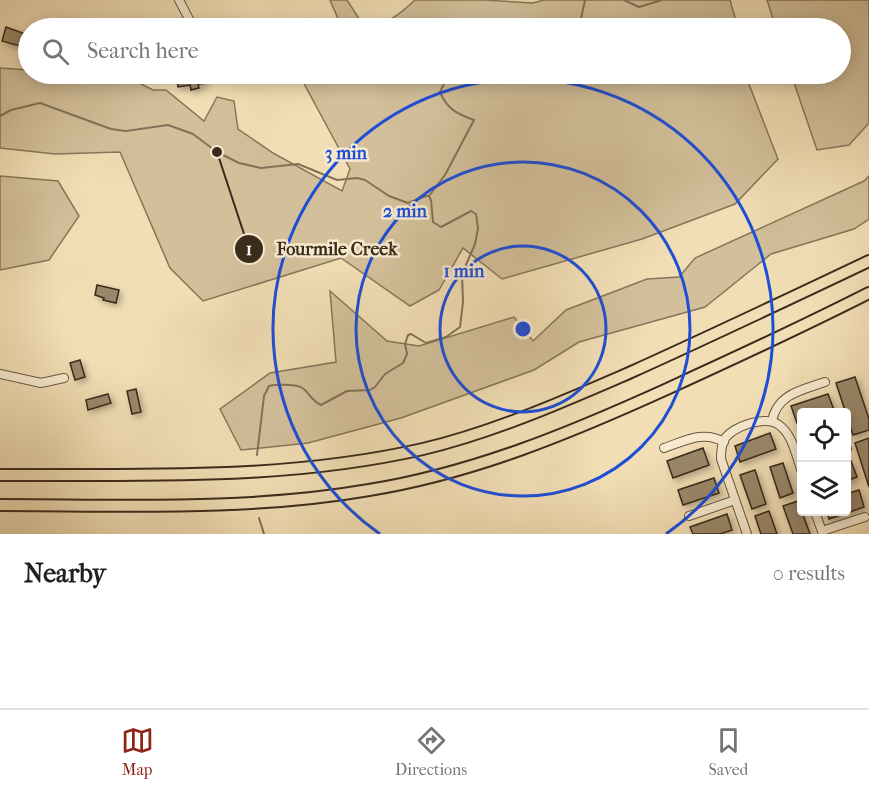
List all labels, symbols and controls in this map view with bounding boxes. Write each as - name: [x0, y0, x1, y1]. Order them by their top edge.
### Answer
- search box: [18, 18, 851, 84]
- icon: search: [39, 35, 72, 68]
- text: Search here: [87, 38, 199, 64]
- text: 3 min: [325, 143, 368, 164]
- text: 2 min: [383, 201, 427, 222]
- callout: Fourmile Creek: [234, 231, 409, 267]
- text: 1: [246, 239, 252, 260]
- text: Fourmile Creek: [276, 239, 398, 260]
- text: 1 min: [443, 261, 485, 282]
- centre of rings: [513, 319, 533, 339]
- map controls: [797, 408, 851, 516]
- button: locate: [797, 408, 851, 462]
- button: layers: [797, 462, 851, 516]
- text: Nearby: [24, 558, 106, 589]
- text: 0 results: [773, 562, 845, 585]
- tab: Map: [121, 724, 154, 779]
- tab: Directions: [395, 724, 467, 779]
- tab: Saved: [709, 724, 748, 779]

